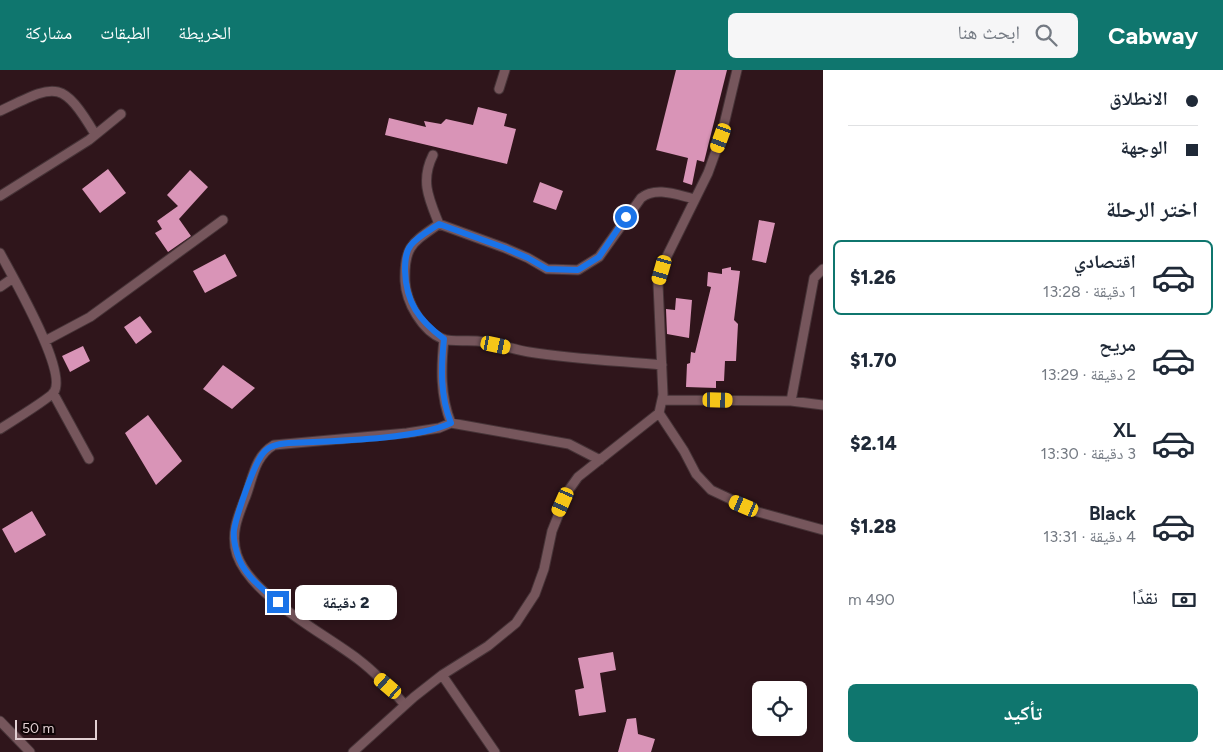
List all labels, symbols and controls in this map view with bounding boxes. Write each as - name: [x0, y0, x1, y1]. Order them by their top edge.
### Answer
- search box: [728, 13, 1078, 58]
- text: ابحث هنا: [957, 21, 1020, 44]
- icon: search: [1032, 21, 1060, 49]
- text: Cabway: [1108, 21, 1198, 50]
- text: مشاركة: [25, 22, 72, 44]
- text: الطبقات: [100, 22, 150, 44]
- text: الخريطة: [178, 22, 231, 44]
- text: الانطلاق: [1109, 87, 1168, 110]
- car: [708, 121, 733, 155]
- text: الوجهة: [1120, 136, 1168, 159]
- text: اختر الرحلة: [1106, 196, 1198, 223]
- route start: [615, 206, 637, 228]
- text: اقتصادي: [1074, 250, 1136, 273]
- car: [650, 254, 673, 286]
- icon: car: [1151, 255, 1196, 300]
- text: $1.26: [850, 266, 896, 289]
- text: 1 دقيقة · 13:28: [1043, 282, 1136, 301]
- text: مريح: [1099, 333, 1136, 356]
- car: [479, 335, 512, 355]
- icon: car: [1151, 338, 1196, 383]
- text: $1.70: [850, 349, 897, 372]
- text: 2 دقيقة · 13:29: [1041, 365, 1136, 384]
- car: [702, 392, 733, 408]
- text: XL: [1113, 419, 1136, 442]
- icon: car: [1151, 421, 1196, 466]
- text: $2.14: [850, 432, 897, 455]
- text: 3 دقيقة · 13:30: [1041, 444, 1136, 463]
- car: [550, 485, 575, 519]
- car: [727, 493, 760, 519]
- text: Black: [1089, 502, 1136, 525]
- icon: car: [1151, 504, 1196, 549]
- text: $1.28: [850, 515, 896, 538]
- text: 4 دقيقة · 13:31: [1043, 527, 1136, 546]
- callout: 2 دقيقة: [296, 584, 398, 620]
- text: نقدًا: [1132, 586, 1158, 609]
- icon: cash: [1170, 586, 1198, 614]
- text: 490 m: [848, 590, 895, 609]
- route end: [267, 591, 289, 613]
- text: 2 دقيقة: [323, 593, 369, 612]
- car: [371, 670, 404, 702]
- map controls: [752, 681, 807, 736]
- button: locate: [752, 681, 807, 736]
- button: تأكيد: [848, 684, 1198, 742]
- scale bar: [15, 717, 98, 740]
- text: 50 m: [22, 720, 54, 737]

